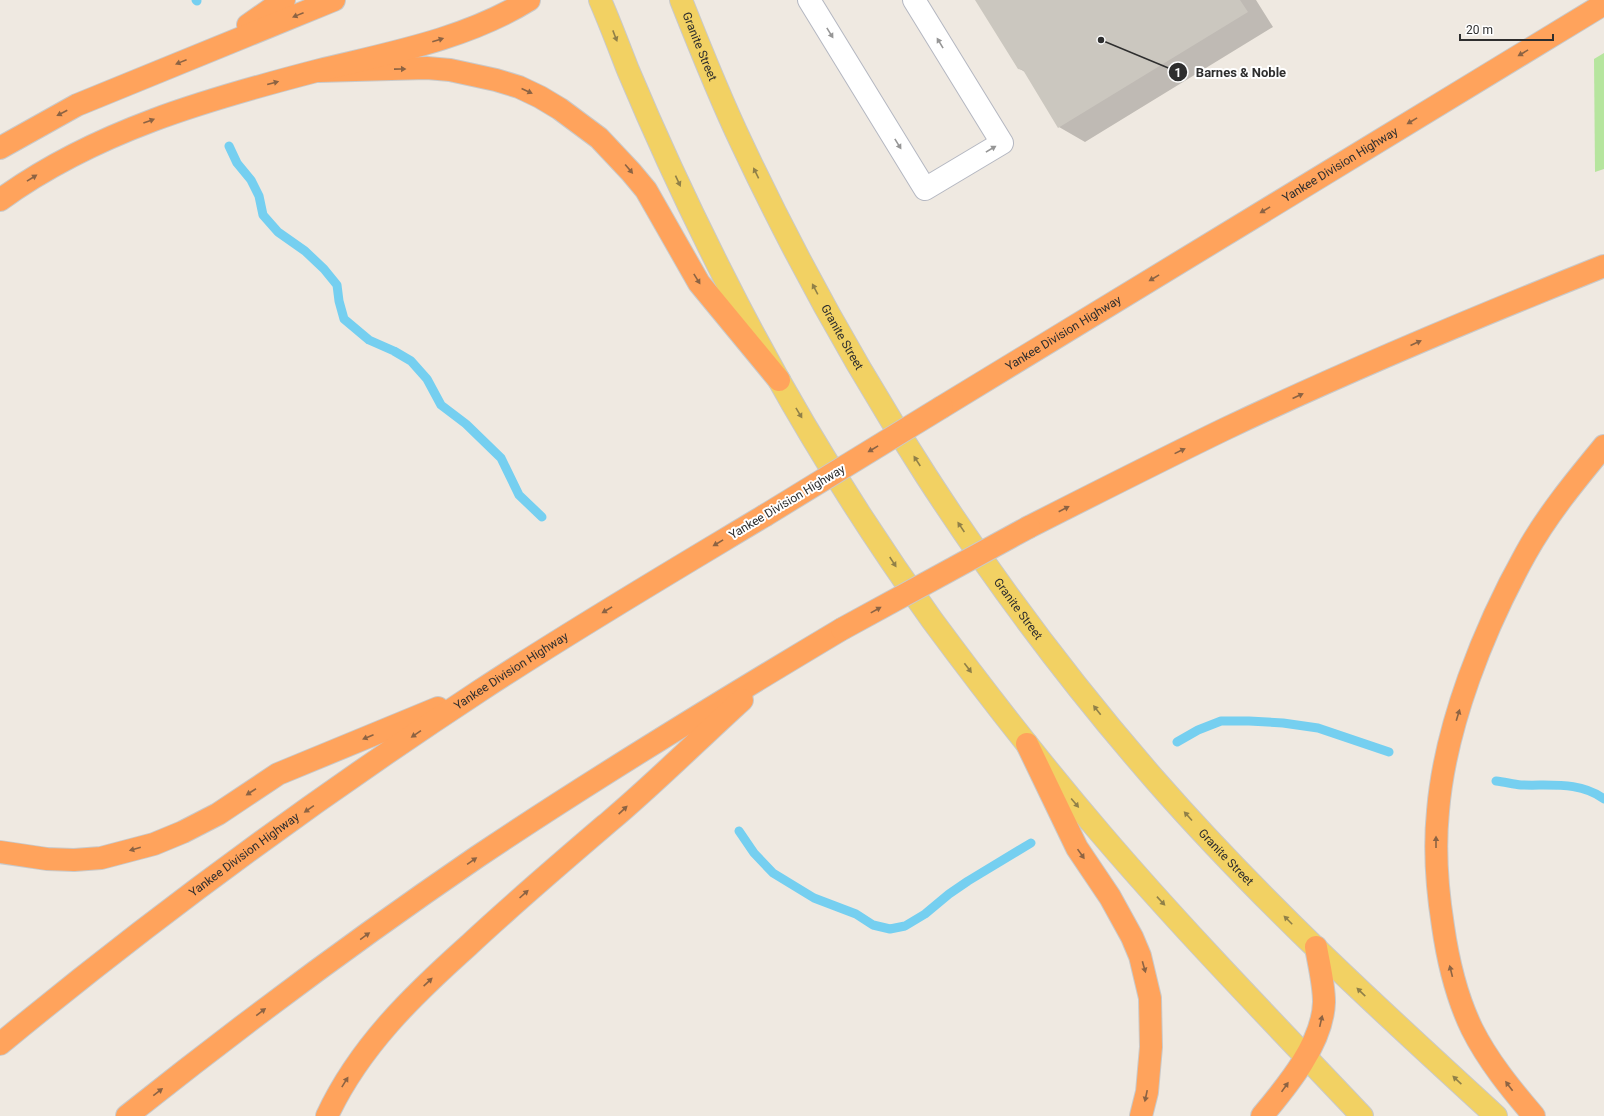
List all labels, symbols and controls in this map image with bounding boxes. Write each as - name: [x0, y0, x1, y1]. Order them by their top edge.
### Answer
- street label: Granite Street: [679, 10, 720, 83]
- one-way arrow: [291, 12, 303, 18]
- scale bar: [1460, 16, 1553, 42]
- text: 20 m: [1466, 23, 1493, 37]
- one-way arrow: [826, 27, 833, 39]
- one-way arrow: [612, 31, 618, 43]
- one-way arrow: [432, 37, 444, 43]
- one-way arrow: [937, 37, 944, 49]
- one-way arrow: [1518, 49, 1528, 57]
- one-way arrow: [175, 59, 187, 65]
- callout: Barnes & Noble: [1168, 60, 1294, 85]
- text: Barnes & Noble: [1196, 65, 1286, 80]
- one-way arrow: [394, 66, 407, 72]
- text: 1: [1175, 66, 1181, 80]
- one-way arrow: [267, 80, 279, 86]
- one-way arrow: [521, 88, 532, 94]
- one-way arrow: [56, 109, 68, 116]
- one-way arrow: [143, 117, 155, 123]
- one-way arrow: [1406, 117, 1418, 124]
- street label: Yankee Division Highway: [1280, 124, 1401, 205]
- one-way arrow: [894, 138, 901, 150]
- one-way arrow: [985, 146, 997, 153]
- one-way arrow: [624, 164, 633, 174]
- one-way arrow: [753, 168, 759, 179]
- one-way arrow: [27, 175, 38, 182]
- one-way arrow: [675, 176, 681, 187]
- one-way arrow: [1259, 207, 1271, 214]
- one-way arrow: [693, 274, 701, 284]
- one-way arrow: [1149, 274, 1159, 282]
- one-way arrow: [812, 283, 819, 294]
- street label: Yankee Division Highway: [1003, 292, 1124, 374]
- street label: Granite Street: [818, 302, 866, 372]
- one-way arrow: [1411, 340, 1422, 346]
- one-way arrow: [1292, 393, 1303, 399]
- one-way arrow: [796, 407, 803, 419]
- one-way arrow: [867, 446, 879, 453]
- one-way arrow: [1175, 448, 1186, 454]
- one-way arrow: [913, 456, 921, 466]
- street label: Yankee Division Highway: [727, 462, 848, 542]
- one-way arrow: [1058, 506, 1070, 512]
- one-way arrow: [957, 522, 965, 532]
- one-way arrow: [712, 540, 724, 547]
- one-way arrow: [889, 557, 897, 567]
- street label: Granite Street: [991, 575, 1046, 643]
- one-way arrow: [601, 607, 613, 614]
- one-way arrow: [870, 607, 882, 613]
- street label: Yankee Division Highway: [451, 629, 571, 713]
- one-way arrow: [964, 663, 972, 674]
- one-way arrow: [1093, 704, 1101, 715]
- one-way arrow: [1455, 708, 1461, 720]
- one-way arrow: [410, 730, 421, 738]
- one-way arrow: [362, 734, 373, 740]
- one-way arrow: [245, 788, 256, 796]
- one-way arrow: [1071, 797, 1080, 808]
- one-way arrow: [304, 805, 315, 813]
- one-way arrow: [617, 805, 628, 814]
- street label: Yankee Division Highway: [186, 810, 302, 900]
- one-way arrow: [1184, 812, 1193, 821]
- street label: Granite Street: [1196, 826, 1256, 889]
- one-way arrow: [1433, 835, 1439, 848]
- one-way arrow: [128, 846, 140, 852]
- one-way arrow: [1077, 849, 1085, 859]
- one-way arrow: [467, 857, 477, 865]
- one-way arrow: [519, 890, 529, 899]
- one-way arrow: [1156, 896, 1165, 906]
- one-way arrow: [1283, 915, 1293, 925]
- one-way arrow: [360, 932, 371, 940]
- one-way arrow: [1141, 962, 1147, 974]
- one-way arrow: [1448, 965, 1454, 977]
- one-way arrow: [423, 977, 433, 987]
- one-way arrow: [1356, 987, 1366, 997]
- one-way arrow: [255, 1008, 266, 1017]
- one-way arrow: [1318, 1014, 1324, 1027]
- one-way arrow: [1452, 1075, 1462, 1085]
- one-way arrow: [342, 1076, 349, 1088]
- one-way arrow: [1505, 1081, 1513, 1092]
- one-way arrow: [1281, 1082, 1289, 1092]
- one-way arrow: [152, 1087, 163, 1096]
- one-way arrow: [1142, 1090, 1148, 1102]

